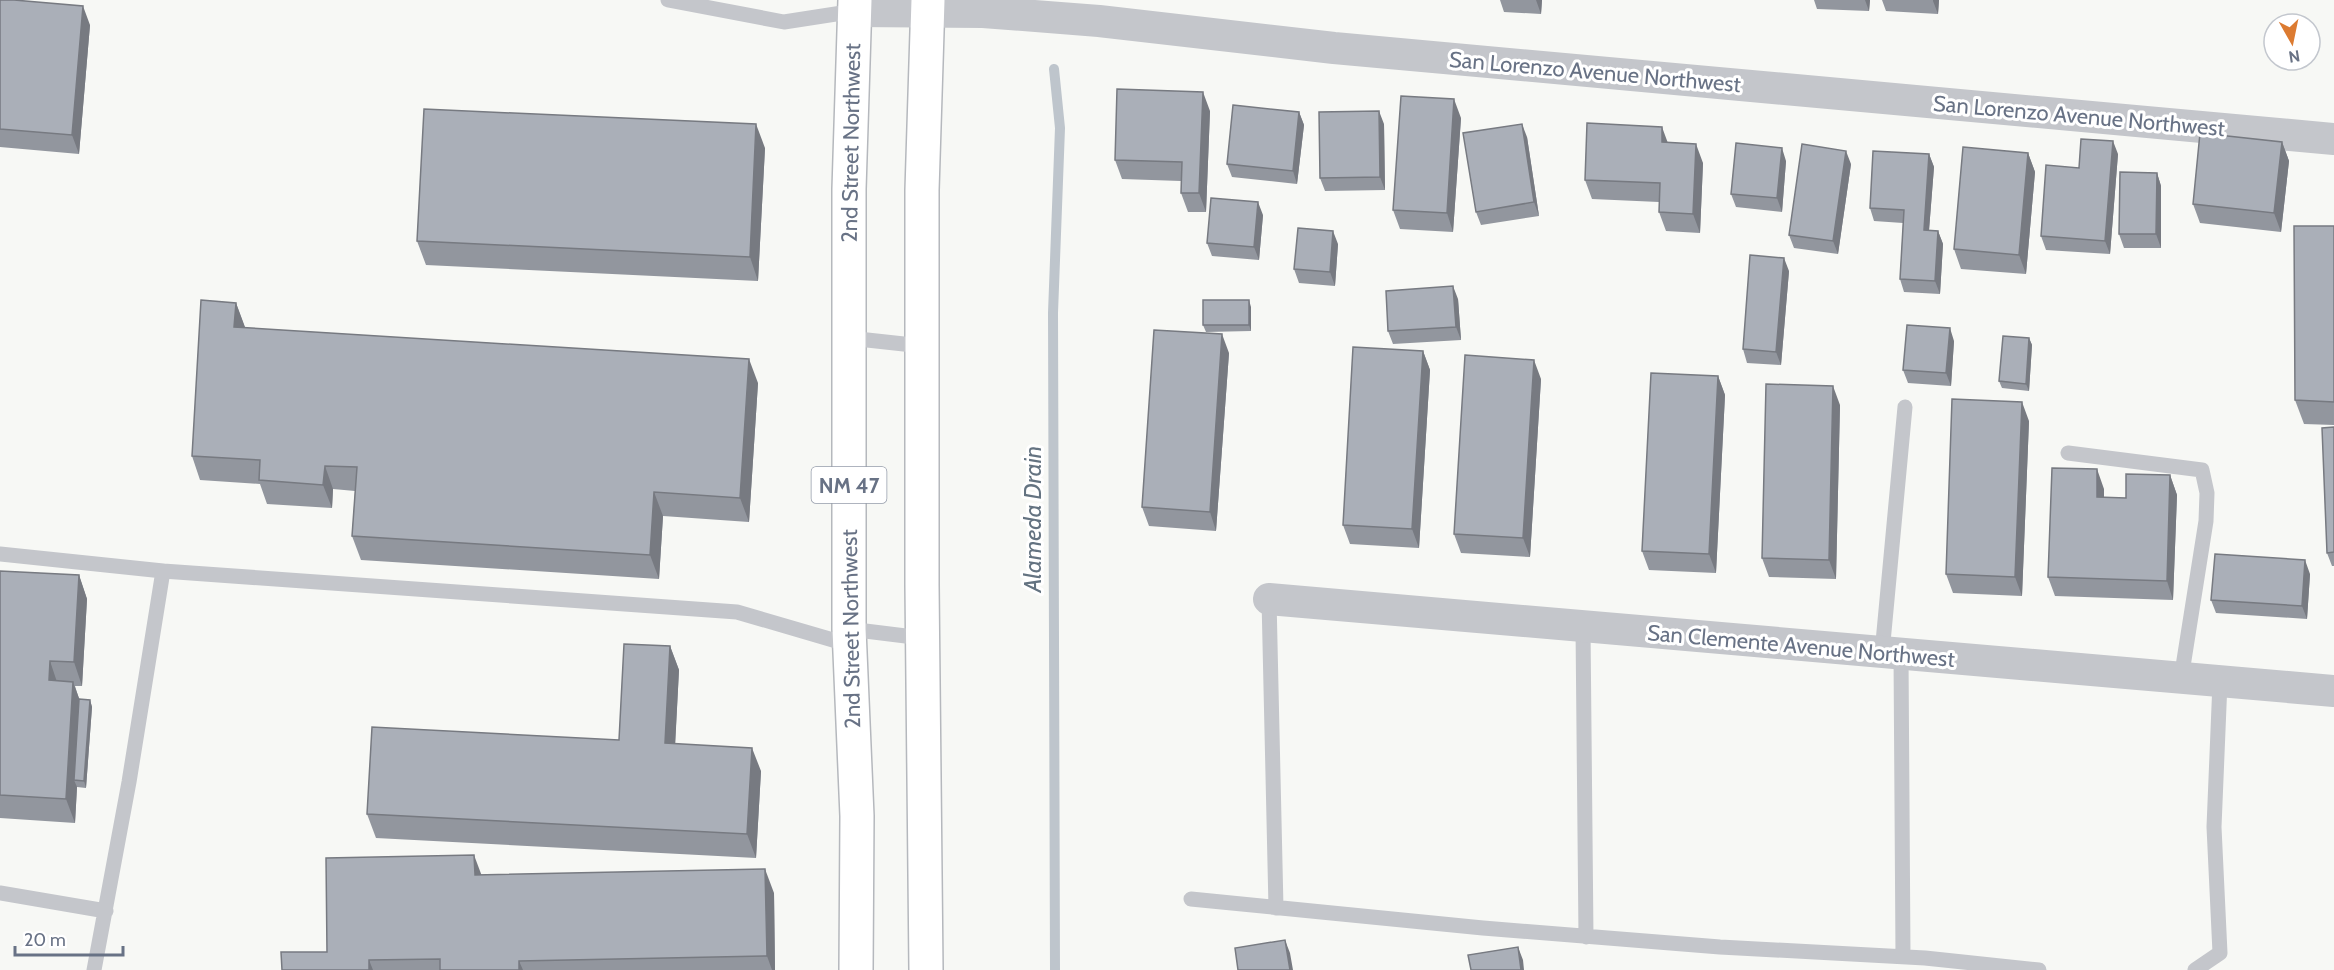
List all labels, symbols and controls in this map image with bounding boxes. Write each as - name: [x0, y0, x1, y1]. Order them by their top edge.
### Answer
- north arrow: [2262, 12, 2322, 72]
- street label: 2nd Street Northwest: [836, 42, 866, 243]
- street label: San Lorenzo Avenue Northwest: [1448, 46, 1743, 98]
- text: N: [2287, 46, 2301, 67]
- street label: San Lorenzo Avenue Northwest: [1932, 90, 2227, 142]
- water label: Alameda Drain: [1018, 446, 1047, 593]
- road number: NM 47: [812, 467, 886, 503]
- street label: 2nd Street Northwest: [836, 528, 866, 729]
- street label: San Clemente Avenue Northwest: [1646, 619, 1956, 673]
- scale bar: [15, 919, 123, 957]
- text: 20 m: [24, 929, 66, 951]

